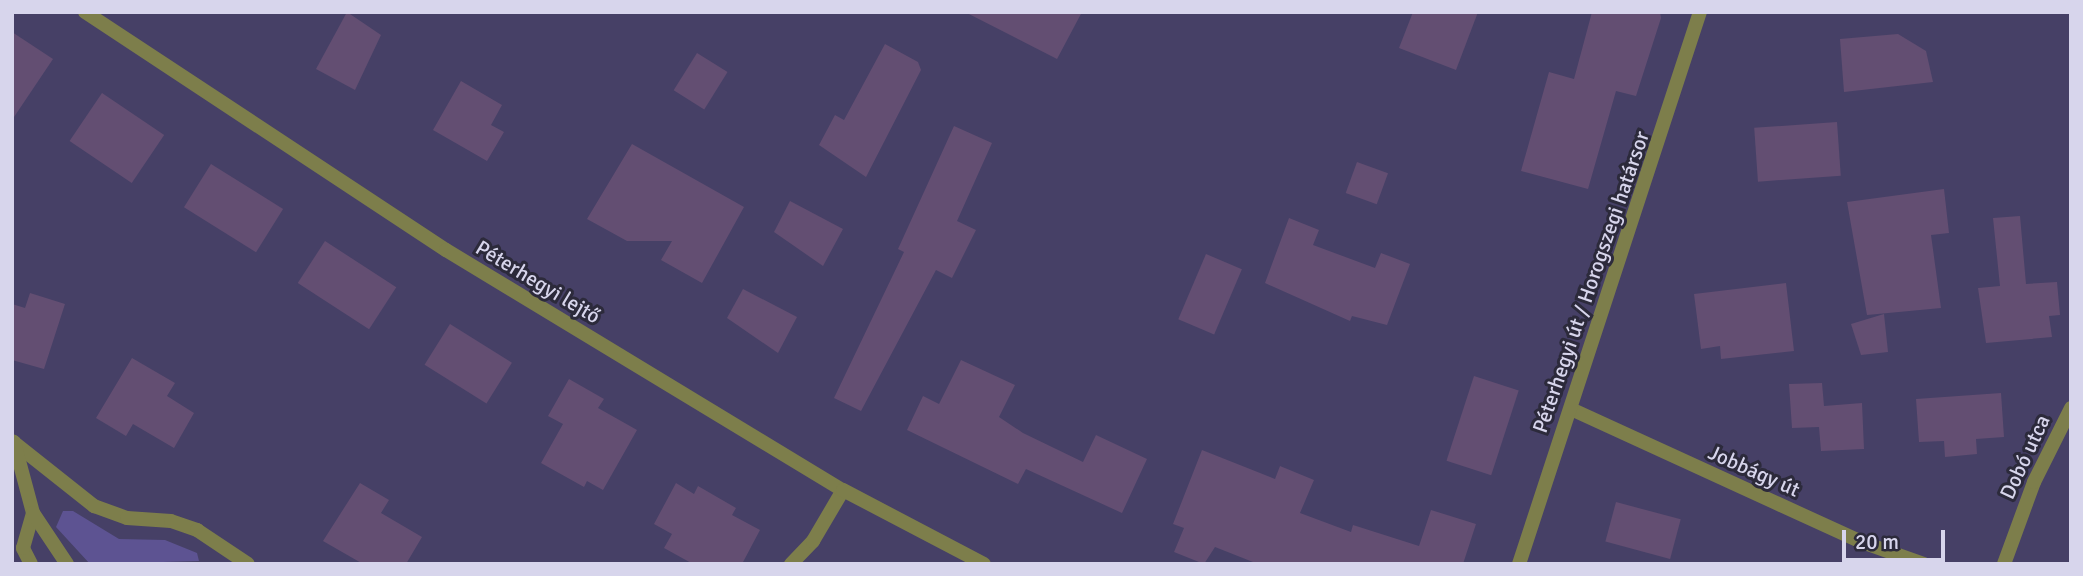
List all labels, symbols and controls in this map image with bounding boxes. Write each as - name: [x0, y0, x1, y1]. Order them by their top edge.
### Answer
- street label: Péterhegyi út / Horogszegi határsor: [1527, 128, 1655, 436]
- street label: Péterhegyi lejtő: [471, 235, 605, 329]
- street label: Dobó utca: [1994, 411, 2056, 503]
- street label: Jobbágy út: [1704, 440, 1804, 502]
- scale bar: [1845, 516, 1948, 560]
- text: 20 m: [1855, 529, 1899, 555]

